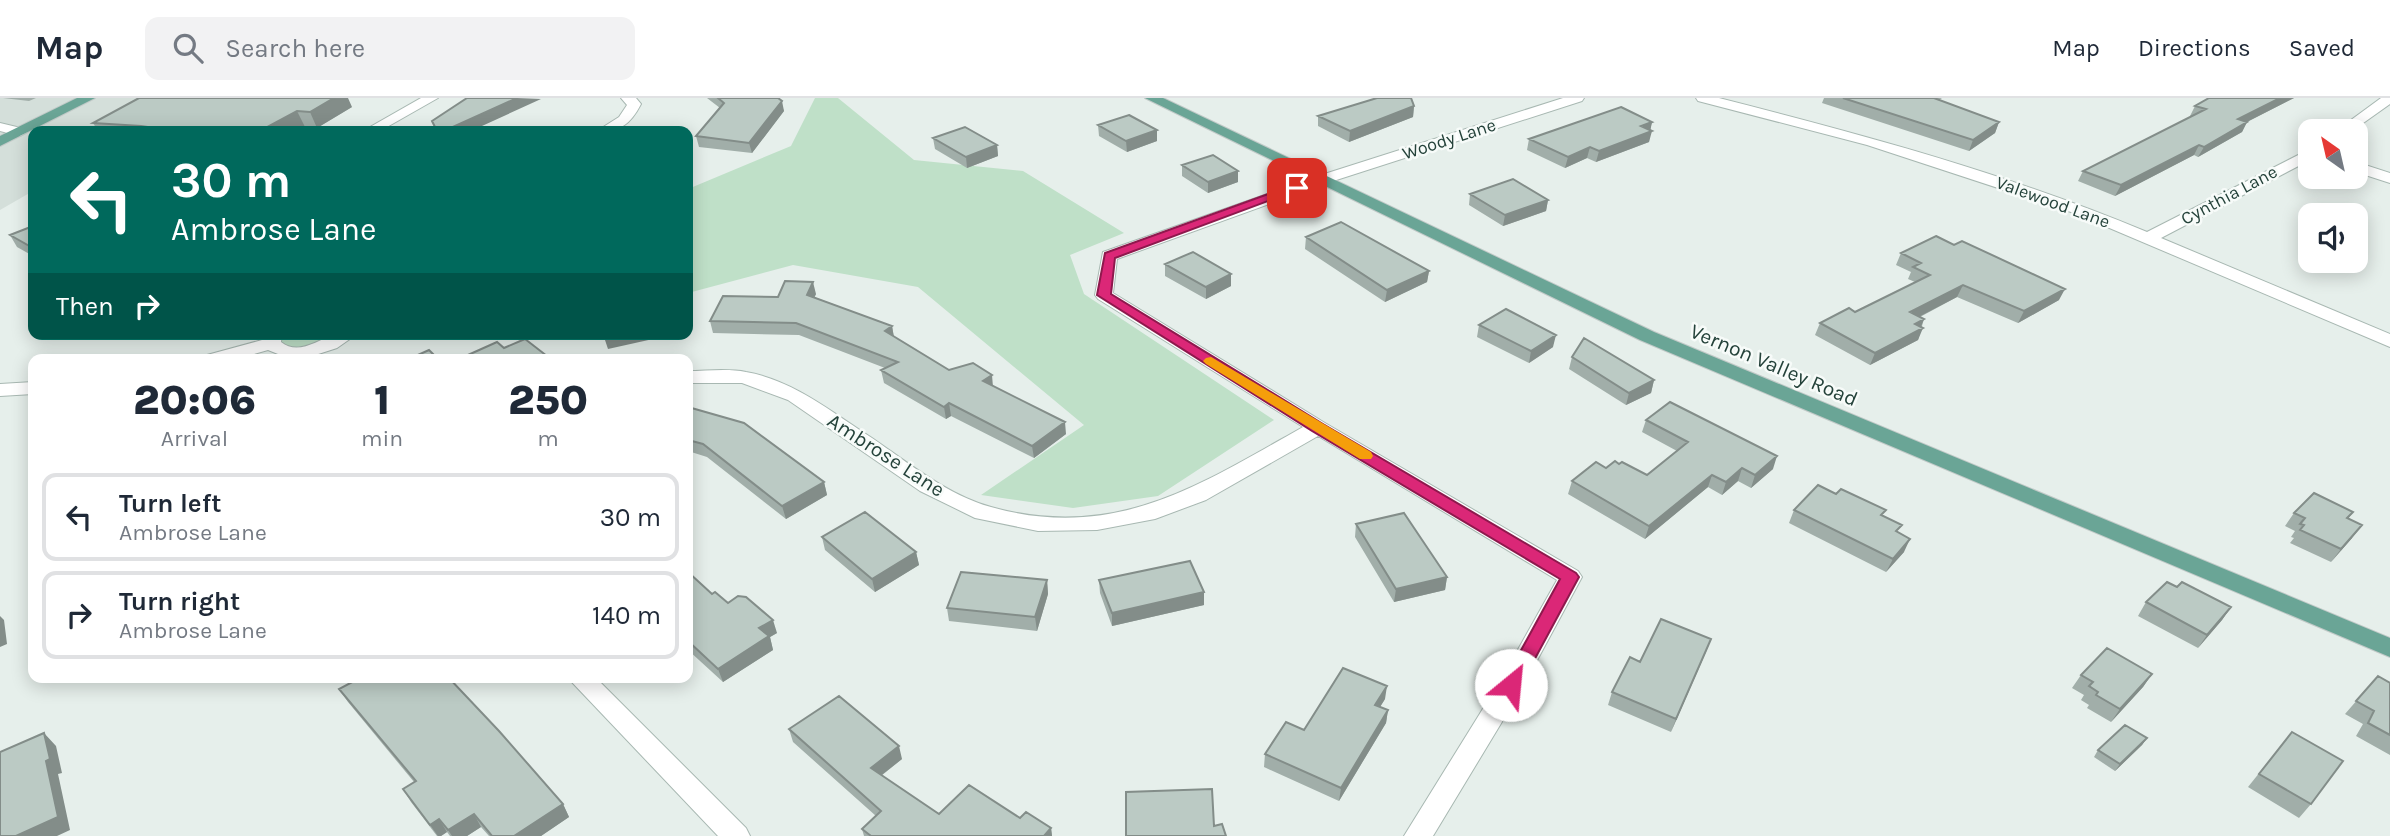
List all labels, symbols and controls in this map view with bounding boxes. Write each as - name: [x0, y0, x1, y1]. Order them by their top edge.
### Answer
- search box: [145, 17, 635, 80]
- text: Map: [35, 29, 103, 67]
- icon: search: [169, 29, 207, 67]
- text: Search here: [225, 33, 365, 64]
- text: Map: [2052, 34, 2100, 62]
- text: Directions: [2138, 34, 2251, 62]
- text: Saved: [2289, 34, 2355, 62]
- street label: Woody Lane: [1399, 114, 1499, 164]
- north arrow: [2298, 119, 2368, 189]
- map controls: [2298, 119, 2368, 273]
- text: 30 m: [171, 152, 291, 209]
- icon: left: [56, 154, 147, 245]
- pin: [1267, 158, 1327, 218]
- street label: Cynthia Lane: [2177, 160, 2281, 230]
- icon: arrive: [1278, 169, 1316, 207]
- street label: Valewood Lane: [1993, 171, 2113, 233]
- button: sound: [2298, 203, 2368, 273]
- text: Ambrose Lane: [171, 211, 377, 248]
- icon: right: [128, 287, 166, 325]
- text: Then: [56, 291, 114, 322]
- street label: Vernon Valley Road: [1687, 319, 1861, 411]
- text: 20:06: [133, 375, 256, 425]
- text: 1: [374, 375, 390, 425]
- text: 250: [508, 375, 588, 425]
- street label: Ambrose Lane: [823, 408, 949, 502]
- text: Arrival: [161, 425, 228, 452]
- text: min: [361, 425, 403, 452]
- text: m: [537, 425, 559, 452]
- text: Turn left: [119, 488, 221, 519]
- icon: left: [60, 498, 98, 536]
- text: 30 m: [600, 502, 661, 533]
- text: Ambrose Lane: [119, 519, 267, 546]
- text: Turn right: [119, 586, 240, 617]
- icon: right: [60, 596, 98, 634]
- text: 140 m: [592, 600, 661, 631]
- text: Ambrose Lane: [119, 617, 267, 644]
- position arrow: [1474, 648, 1548, 722]

